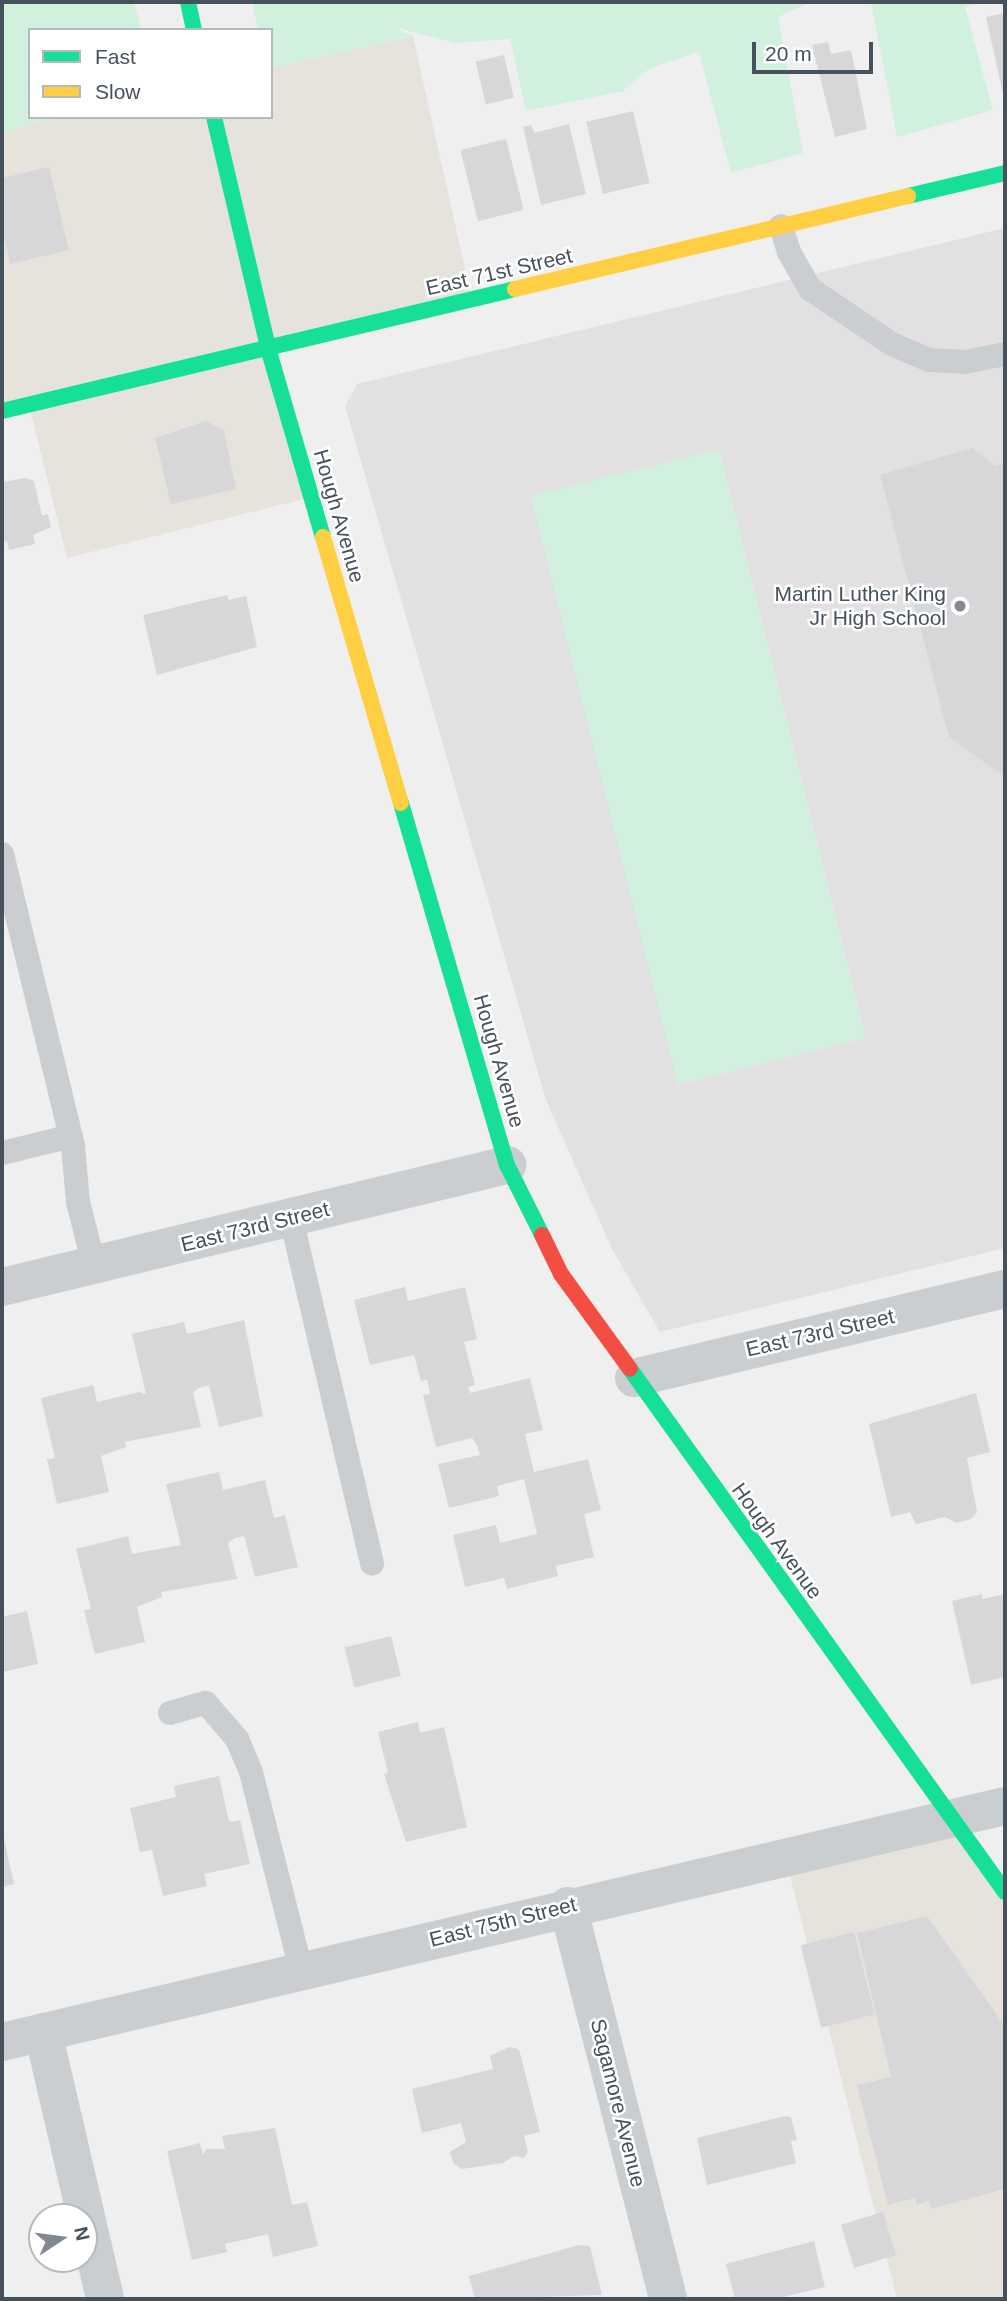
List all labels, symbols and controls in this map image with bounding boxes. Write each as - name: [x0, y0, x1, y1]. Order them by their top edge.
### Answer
- legend: [28, 28, 273, 119]
- scale bar: [755, 28, 876, 72]
- text: 20 m: [765, 42, 812, 65]
- text: Fast: [95, 45, 136, 68]
- text: Slow: [95, 80, 141, 103]
- street label: East 71st Street: [423, 243, 575, 301]
- street label: Hough Avenue: [308, 446, 370, 586]
- place label: Martin Luther King Jr High School: [774, 581, 946, 631]
- marker: Martin Luther King Jr High School: [952, 598, 968, 614]
- street label: Hough Avenue: [468, 991, 530, 1131]
- street label: East 73rd Street: [178, 1196, 332, 1258]
- street label: East 73rd Street: [743, 1304, 897, 1362]
- street label: Hough Avenue: [726, 1478, 828, 1604]
- street label: East 75th Street: [427, 1892, 579, 1952]
- street label: Sagamore Avenue: [585, 2016, 651, 2190]
- north arrow: [28, 2203, 98, 2273]
- text: N: [70, 2225, 94, 2243]

